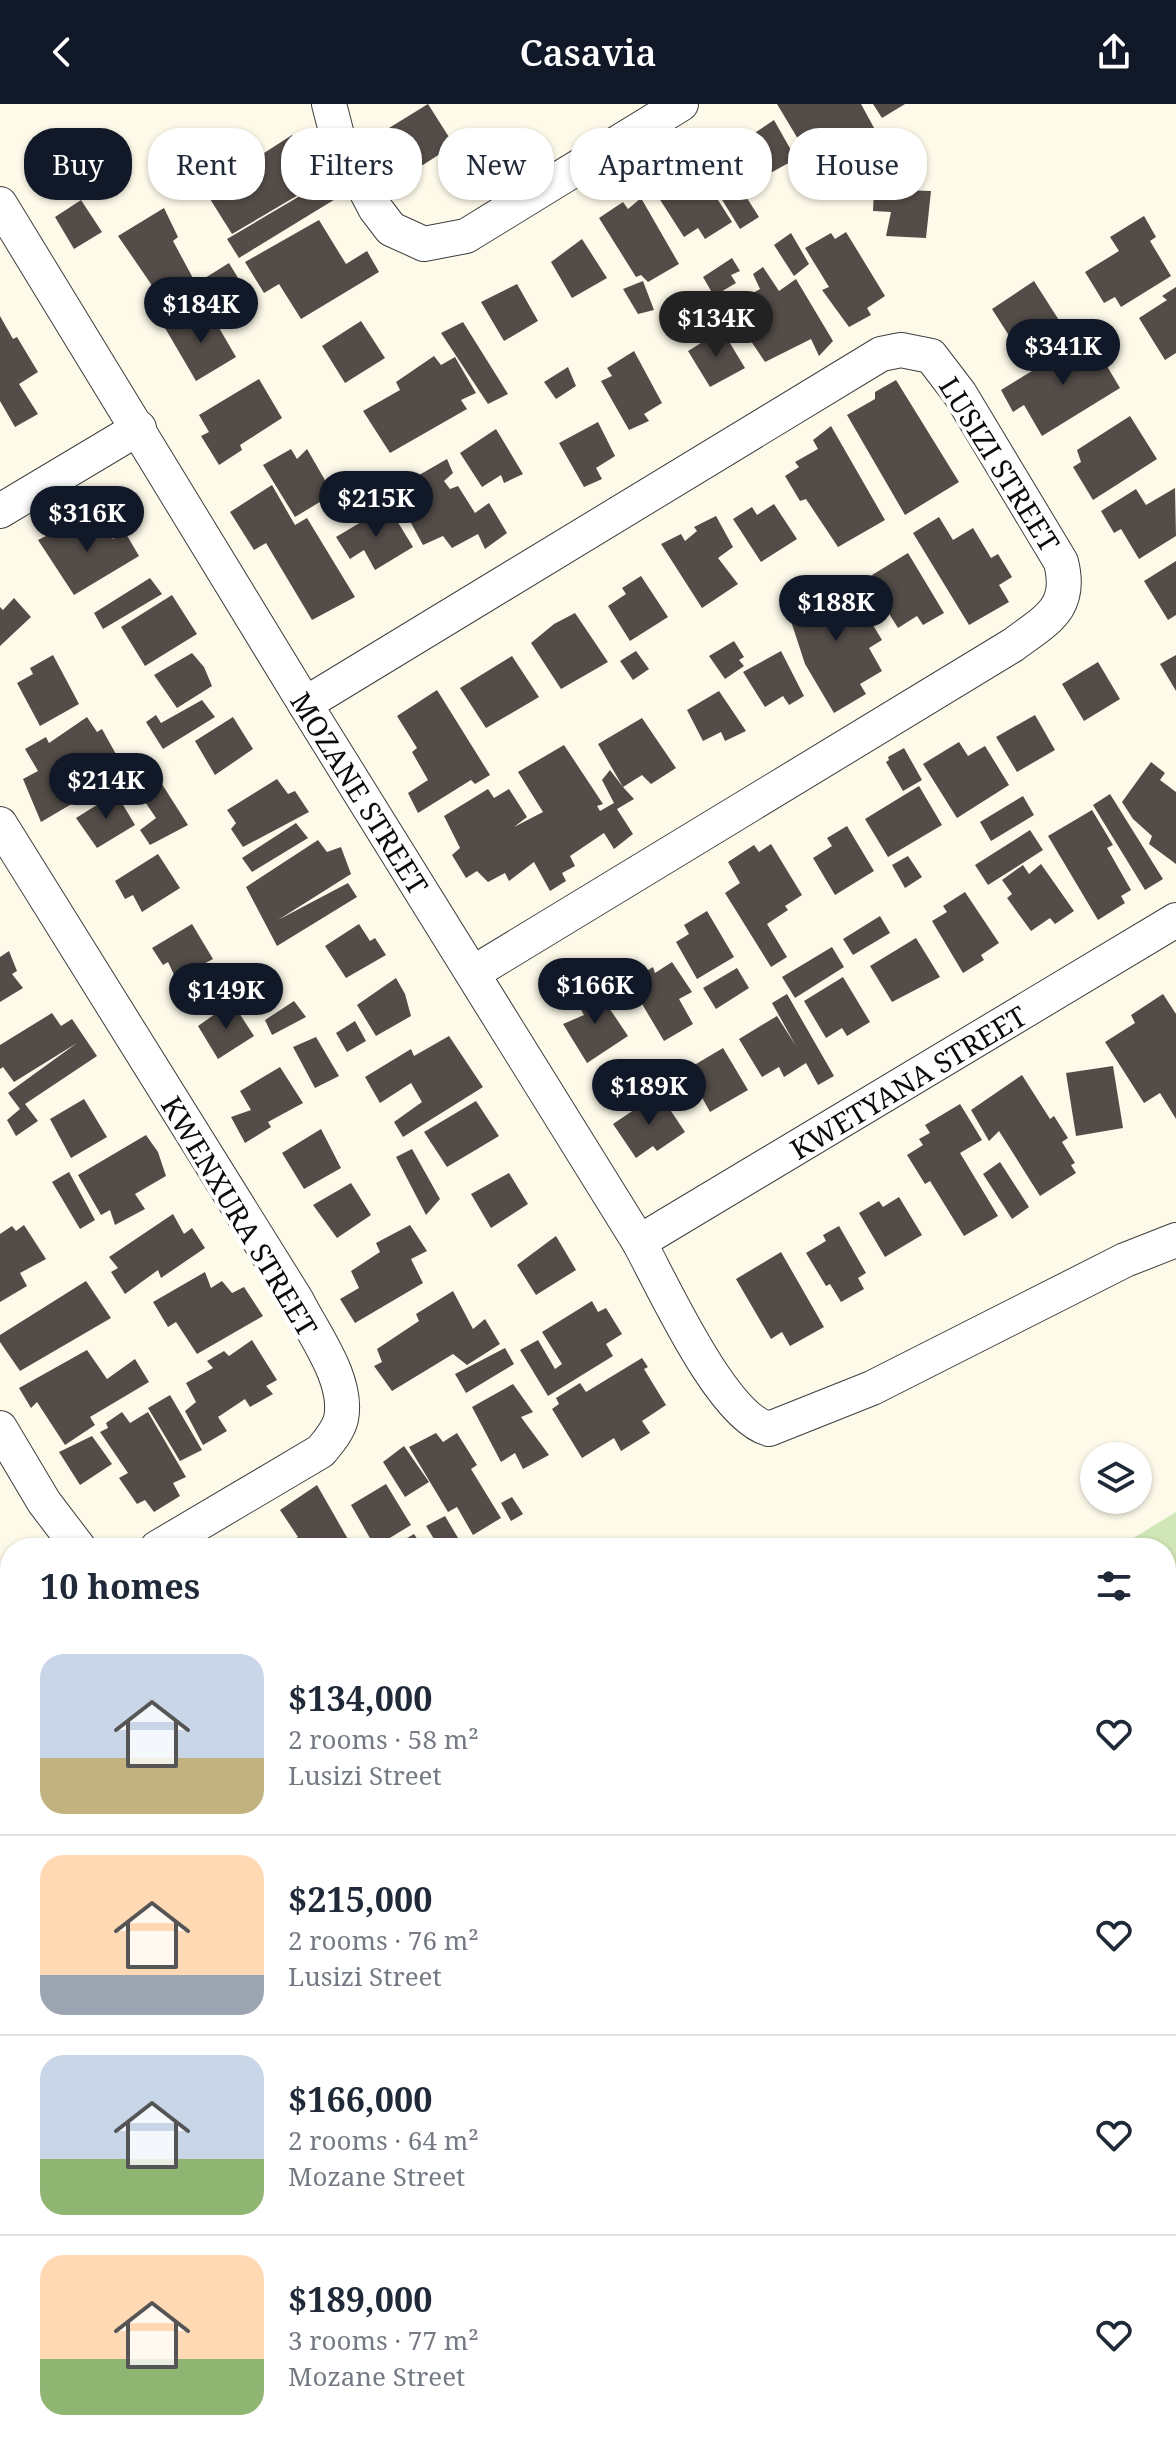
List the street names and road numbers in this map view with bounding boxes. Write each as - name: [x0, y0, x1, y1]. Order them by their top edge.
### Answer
- street label: LUSIZI STREET: [931, 369, 1069, 559]
- street label: MOZANE STREET: [282, 685, 438, 901]
- street label: KWETYANA STREET: [783, 996, 1033, 1168]
- street label: KWENXURA STREET: [153, 1089, 327, 1343]

